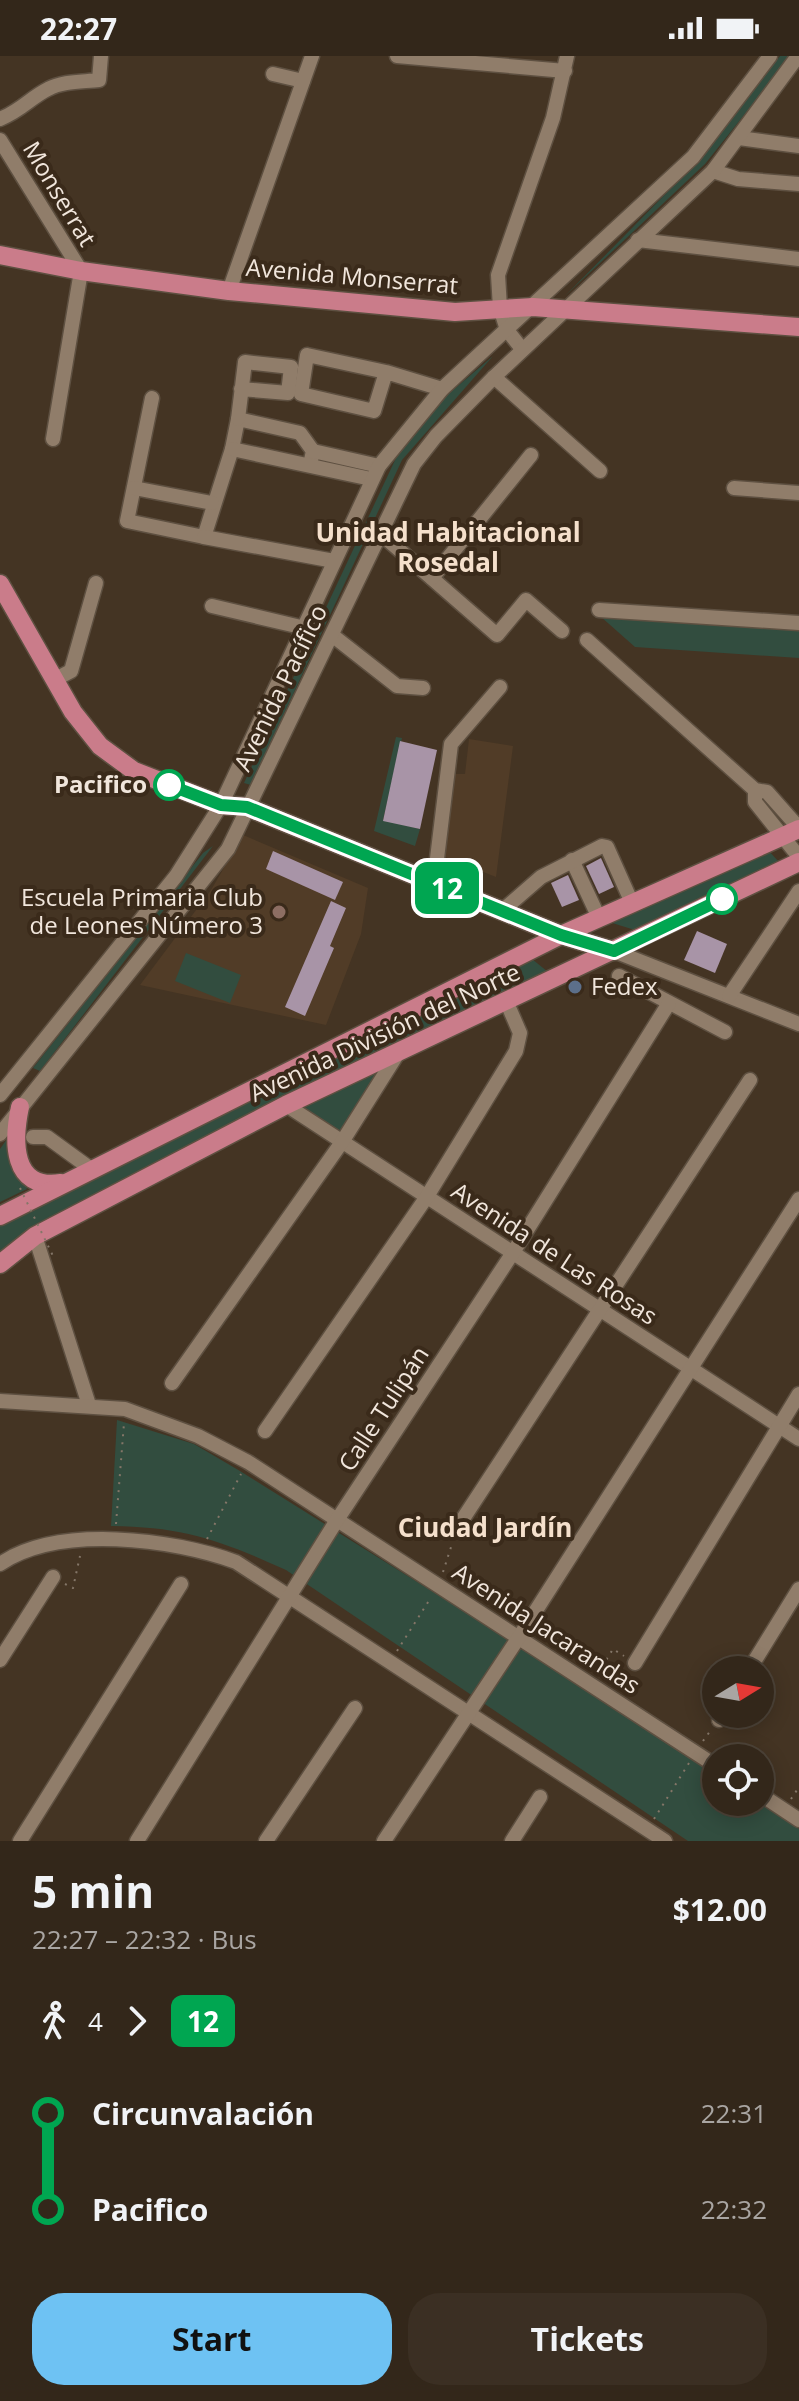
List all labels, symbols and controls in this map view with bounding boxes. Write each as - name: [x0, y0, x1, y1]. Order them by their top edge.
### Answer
- text: 22:27: [40, 8, 117, 49]
- street label: Monserrat: [16, 135, 105, 252]
- street label: Avenida Monserrat: [245, 250, 460, 301]
- district label: Unidad Habitacional Rosedal: [315, 514, 581, 580]
- street label: Avenida Pacífico: [225, 599, 334, 776]
- place label: Pacifico: [54, 767, 147, 800]
- marker: Pacifico: [154, 770, 184, 800]
- line badge: 12: [411, 862, 483, 914]
- text: 12: [431, 869, 463, 907]
- place label: Escuela Primaria Club de Leones Número 3: [21, 880, 263, 941]
- unlabelled marker: [707, 884, 737, 914]
- marker: Escuela Primaria Club de Leones Número 3: [270, 903, 288, 921]
- street label: Avenida División del Norte: [244, 954, 525, 1109]
- place label: Fedex: [591, 969, 658, 1002]
- marker: Fedex: [566, 978, 584, 996]
- street label: Avenida de Las Rosas: [446, 1174, 664, 1332]
- street label: Calle Tulipán: [330, 1339, 436, 1477]
- district label: Ciudad Jardín: [398, 1509, 572, 1545]
- street label: Avenida Jacarandas: [447, 1555, 647, 1701]
- north arrow: [702, 1656, 774, 1728]
- map controls: [702, 1656, 774, 1816]
- button: locate: [702, 1744, 774, 1816]
- text: 5 min: [32, 1861, 154, 1921]
- text: $12.00: [673, 1889, 767, 1930]
- text: 22:27 – 22:32 · Bus: [32, 1921, 257, 1957]
- icon: walk: [32, 1999, 76, 2043]
- icon: forward: [115, 1999, 159, 2043]
- text: 12: [187, 2002, 219, 2040]
- text: 4: [88, 2003, 103, 2039]
- text: Circunvalación: [92, 2093, 314, 2134]
- text: 22:31: [701, 2095, 767, 2131]
- text: Pacifico: [92, 2189, 208, 2230]
- text: 22:32: [701, 2191, 767, 2227]
- button: Start: [32, 2293, 392, 2385]
- button: Tickets: [408, 2293, 767, 2385]

